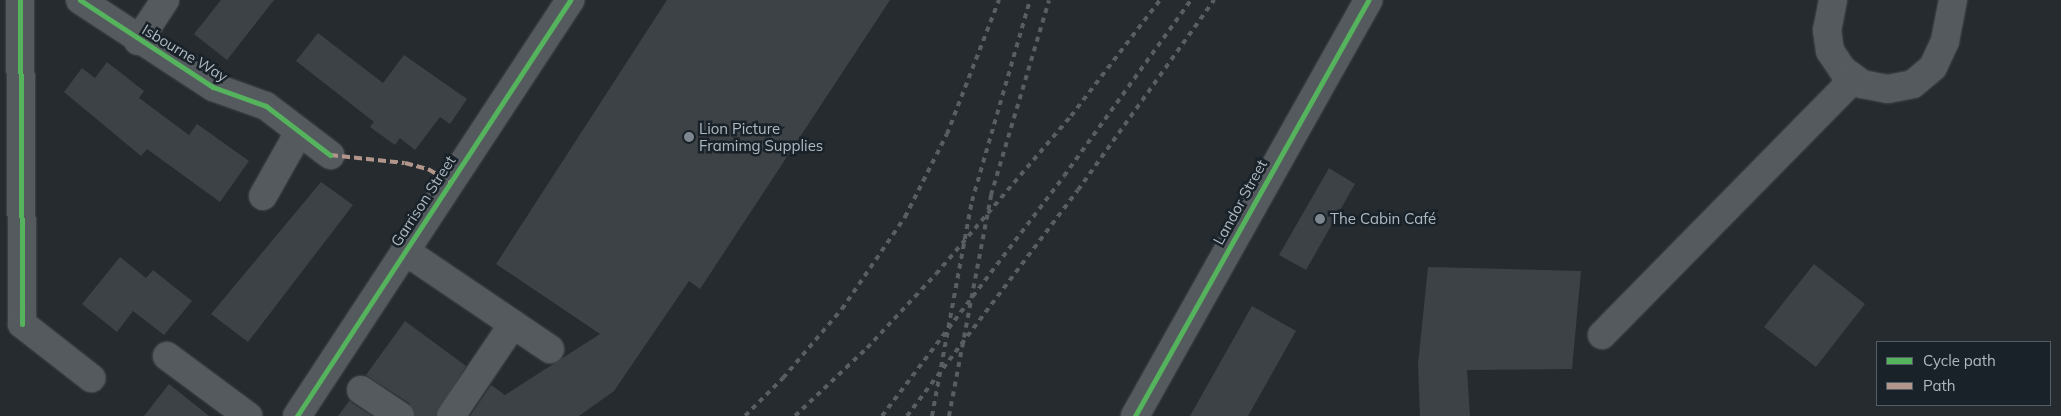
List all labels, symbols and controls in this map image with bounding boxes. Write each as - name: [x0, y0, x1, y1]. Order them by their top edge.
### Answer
- street label: Isbourne Way: [139, 20, 231, 86]
- place label: Lion Picture Framimg Supplies: [699, 119, 823, 154]
- marker: Lion Picture Framimg Supplies: [683, 131, 695, 143]
- street label: Garrison Street: [387, 152, 459, 250]
- street label: Landor Street: [1209, 156, 1271, 248]
- place label: The Cabin Café: [1330, 210, 1436, 228]
- marker: The Cabin Café: [1314, 213, 1326, 225]
- legend: [1876, 341, 2051, 406]
- text: Cycle path: [1923, 351, 1996, 370]
- text: Path: [1923, 376, 1955, 395]

